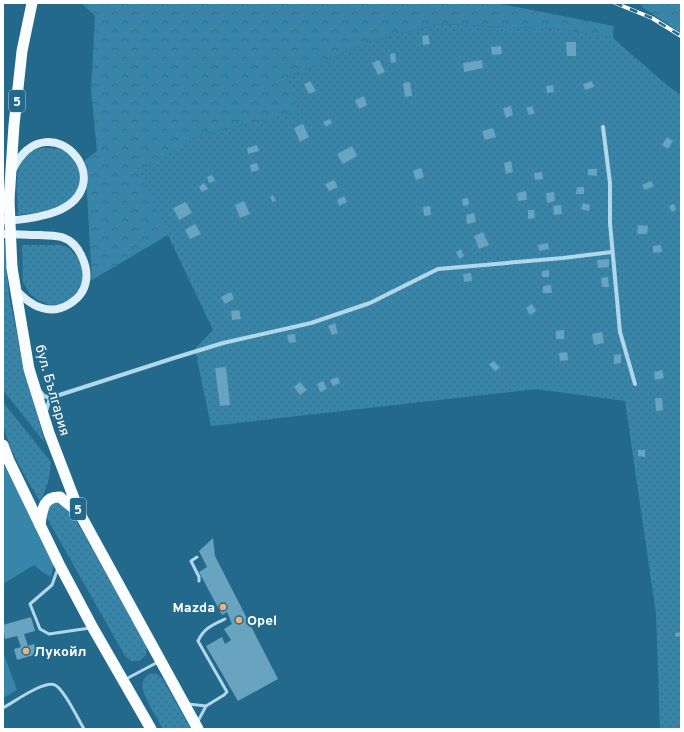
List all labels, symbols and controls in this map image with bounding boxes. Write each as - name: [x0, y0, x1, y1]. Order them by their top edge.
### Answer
- road number: 5: [9, 90, 25, 112]
- street label: бул. България: [30, 343, 73, 438]
- road number: 5: [70, 498, 86, 520]
- place label: Mazda: [172, 600, 215, 617]
- marker: Mazda: [218, 602, 228, 612]
- place label: Opel: [247, 613, 277, 630]
- marker: Opel: [234, 615, 244, 625]
- place label: Лукойл: [34, 644, 87, 661]
- marker: Лукойл: [21, 646, 31, 656]

